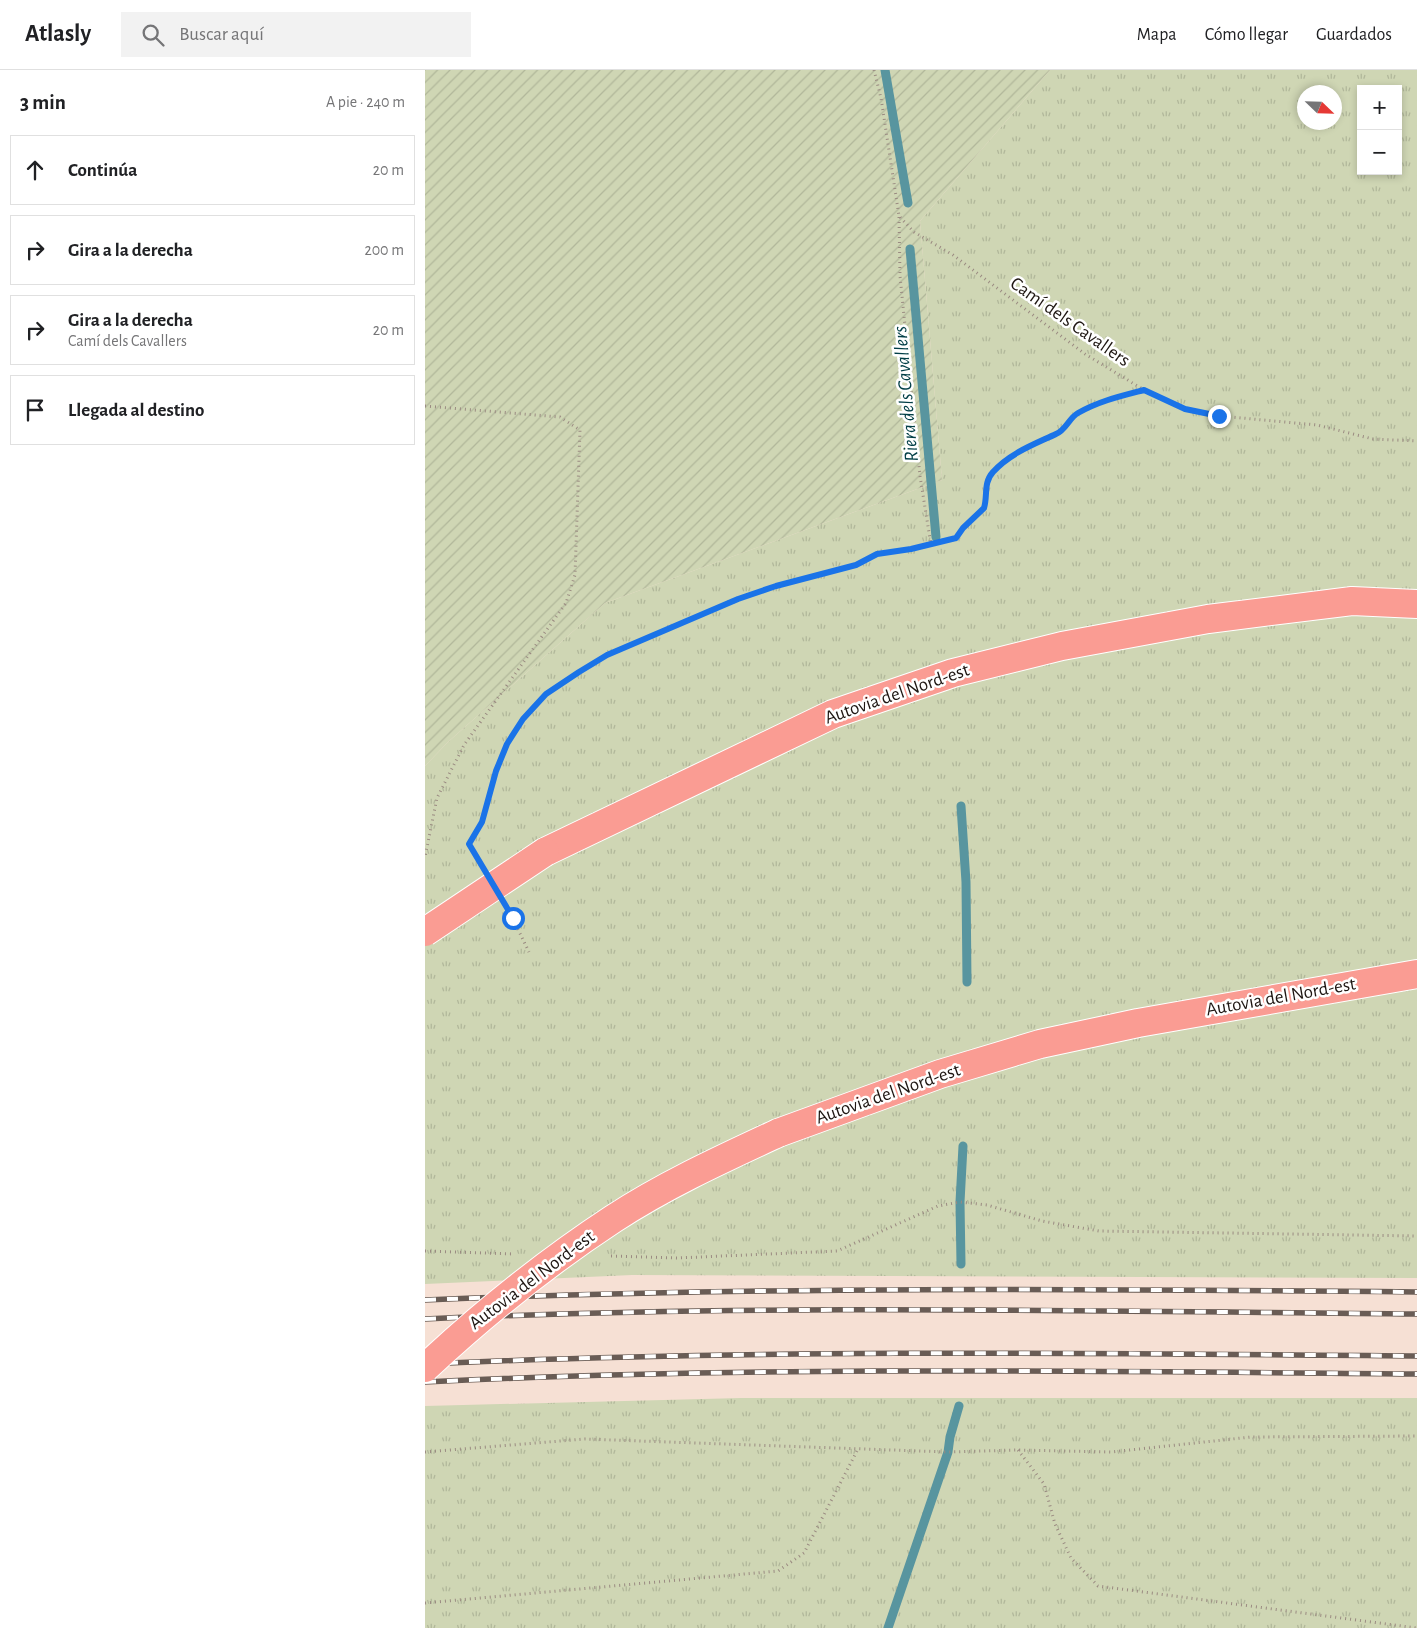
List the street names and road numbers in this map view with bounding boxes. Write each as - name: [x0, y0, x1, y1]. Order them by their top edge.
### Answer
- street label: Camí dels Cavallers: [1007, 274, 1133, 370]
- street label: Autovia del Nord-est: [822, 660, 972, 728]
- street label: Autovia del Nord-est: [1205, 974, 1357, 1020]
- street label: Autovia del Nord-est: [813, 1060, 963, 1128]
- street label: Autovia del Nord-est: [466, 1227, 598, 1333]

